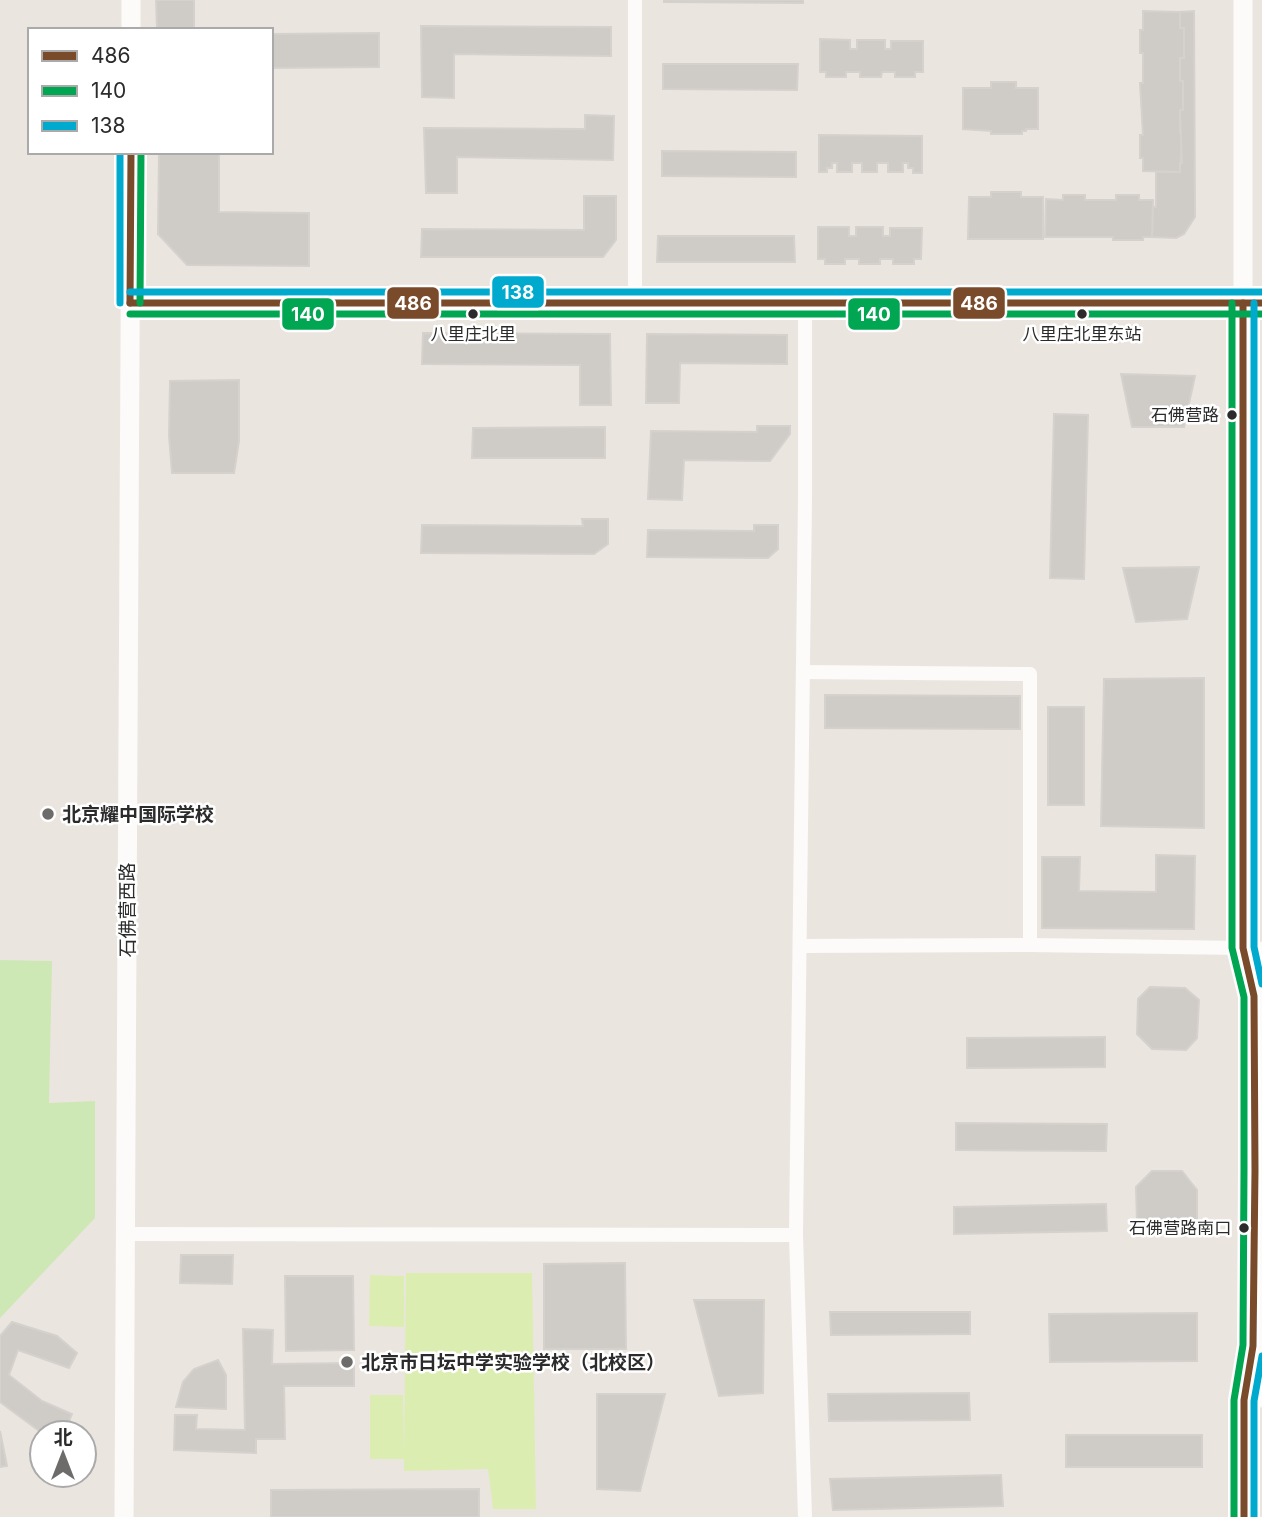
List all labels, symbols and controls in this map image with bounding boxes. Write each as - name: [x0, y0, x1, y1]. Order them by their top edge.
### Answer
- legend: [28, 28, 273, 154]
- text: 486: [91, 43, 131, 68]
- text: 140: [91, 78, 126, 103]
- text: 138: [91, 113, 126, 138]
- line badge: 138: [491, 275, 545, 309]
- text: 138: [502, 281, 534, 304]
- line badge: 486: [386, 286, 440, 320]
- line badge: 486: [952, 286, 1006, 320]
- text: 486: [394, 292, 432, 315]
- text: 486: [960, 292, 998, 315]
- line badge: 140: [281, 297, 335, 331]
- line badge: 140: [847, 297, 901, 331]
- text: 140: [291, 303, 325, 326]
- text: 140: [857, 303, 891, 326]
- marker: 八里庄北里: [466, 307, 480, 321]
- marker: 八里庄北里东站: [1075, 307, 1089, 321]
- place label: 八里庄北里: [431, 324, 516, 344]
- place label: 八里庄北里东站: [1023, 324, 1142, 344]
- place label: 石佛营路: [1151, 405, 1219, 425]
- marker: 石佛营路: [1225, 408, 1239, 422]
- place label: 北京耀中国际学校: [62, 803, 214, 826]
- marker: 北京耀中国际学校: [40, 806, 56, 822]
- street label: 石佛营西路: [116, 862, 139, 958]
- place label: 石佛营路南口: [1129, 1218, 1231, 1238]
- marker: 石佛营路南口: [1237, 1221, 1251, 1235]
- place label: 北京市日坛中学实验学校（北校区）: [361, 1351, 665, 1374]
- marker: 北京市日坛中学实验学校（北校区）: [339, 1354, 355, 1370]
- north arrow: [28, 1419, 98, 1489]
- text: 北: [53, 1426, 73, 1449]

